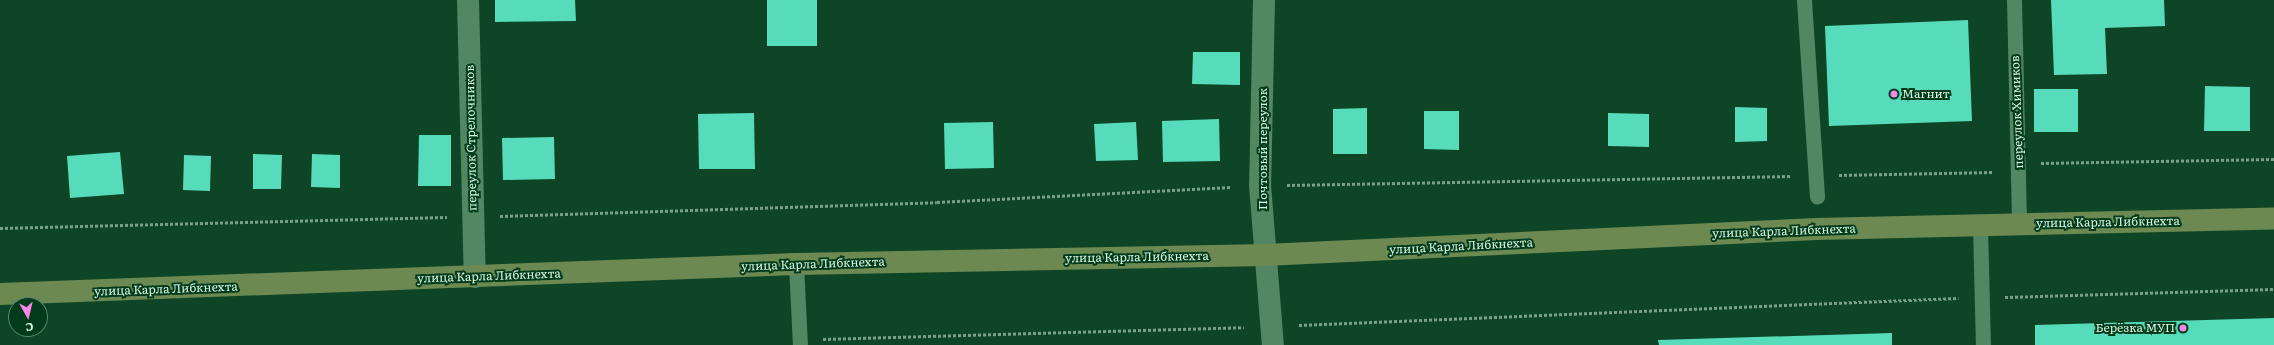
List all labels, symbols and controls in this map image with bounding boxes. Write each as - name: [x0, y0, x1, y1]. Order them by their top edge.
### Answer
- street label: переулок Химиков: [2008, 55, 2026, 169]
- street label: переулок Стрелочников: [463, 65, 479, 211]
- place label: Магнит: [1902, 87, 1950, 101]
- street label: Почтовый переулок: [1256, 88, 1270, 210]
- marker: Магнит: [1889, 89, 1899, 99]
- street label: улица Карла Либкнехта: [2036, 214, 2180, 230]
- street label: улица Карла Либкнехта: [1712, 221, 1856, 241]
- street label: улица Карла Либкнехта: [1389, 235, 1533, 257]
- street label: улица Карла Либкнехта: [1065, 249, 1209, 265]
- street label: улица Карла Либкнехта: [741, 254, 885, 274]
- street label: улица Карла Либкнехта: [417, 266, 561, 286]
- street label: улица Карла Либкнехта: [94, 279, 238, 299]
- north arrow: [8, 297, 48, 337]
- text: С: [25, 319, 35, 336]
- place label: Берёзка МУП: [2096, 321, 2175, 335]
- marker: Берёзка МУП: [2178, 323, 2188, 333]

